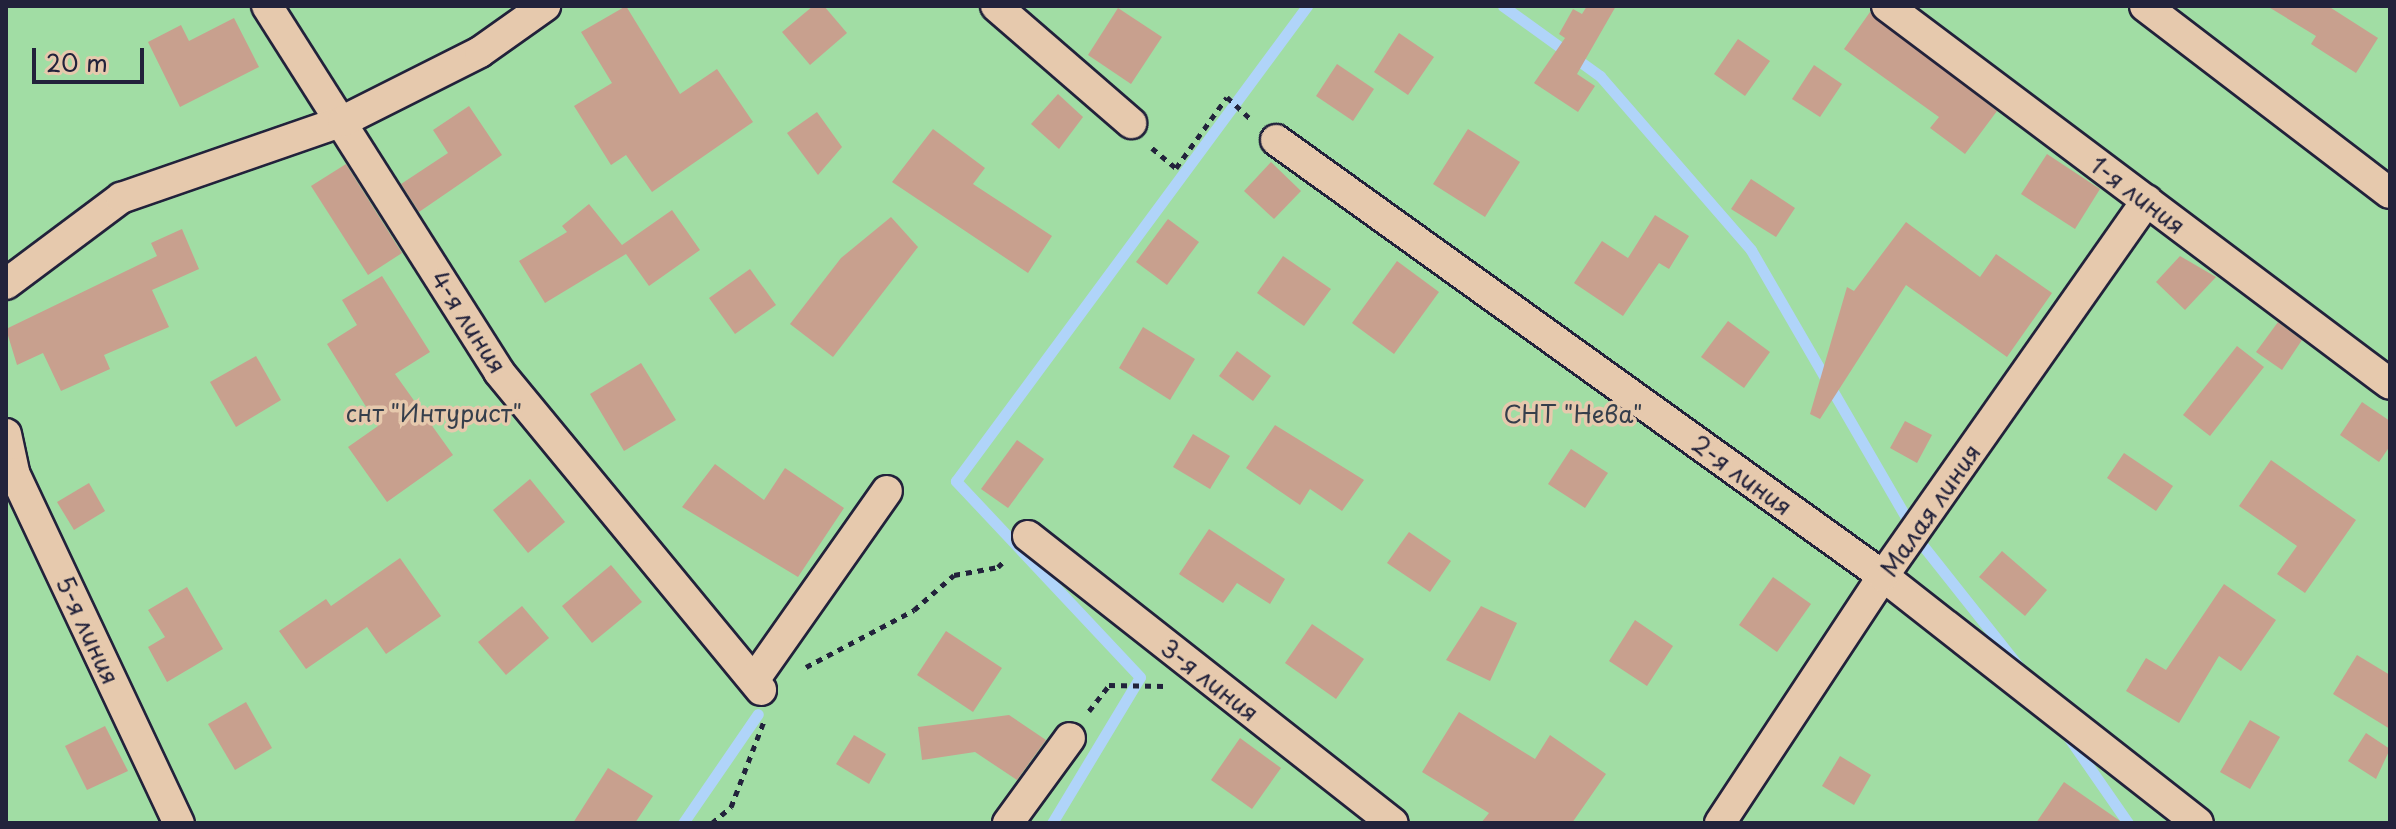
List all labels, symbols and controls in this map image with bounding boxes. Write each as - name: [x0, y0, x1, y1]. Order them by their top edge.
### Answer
- scale bar: [36, 32, 148, 82]
- text: 20 m: [46, 44, 108, 80]
- street label: 1-я линия: [2085, 150, 2191, 240]
- street label: 4-я линия: [425, 265, 513, 379]
- park label: снт "Интурист": [345, 399, 523, 427]
- park label: СНТ "Нева": [1503, 400, 1643, 428]
- street label: 2-я линия: [1686, 429, 1798, 521]
- street label: Малая линия: [1874, 438, 1986, 582]
- street label: 5-я линия: [50, 571, 126, 689]
- street label: 3-я линия: [1155, 633, 1265, 727]

